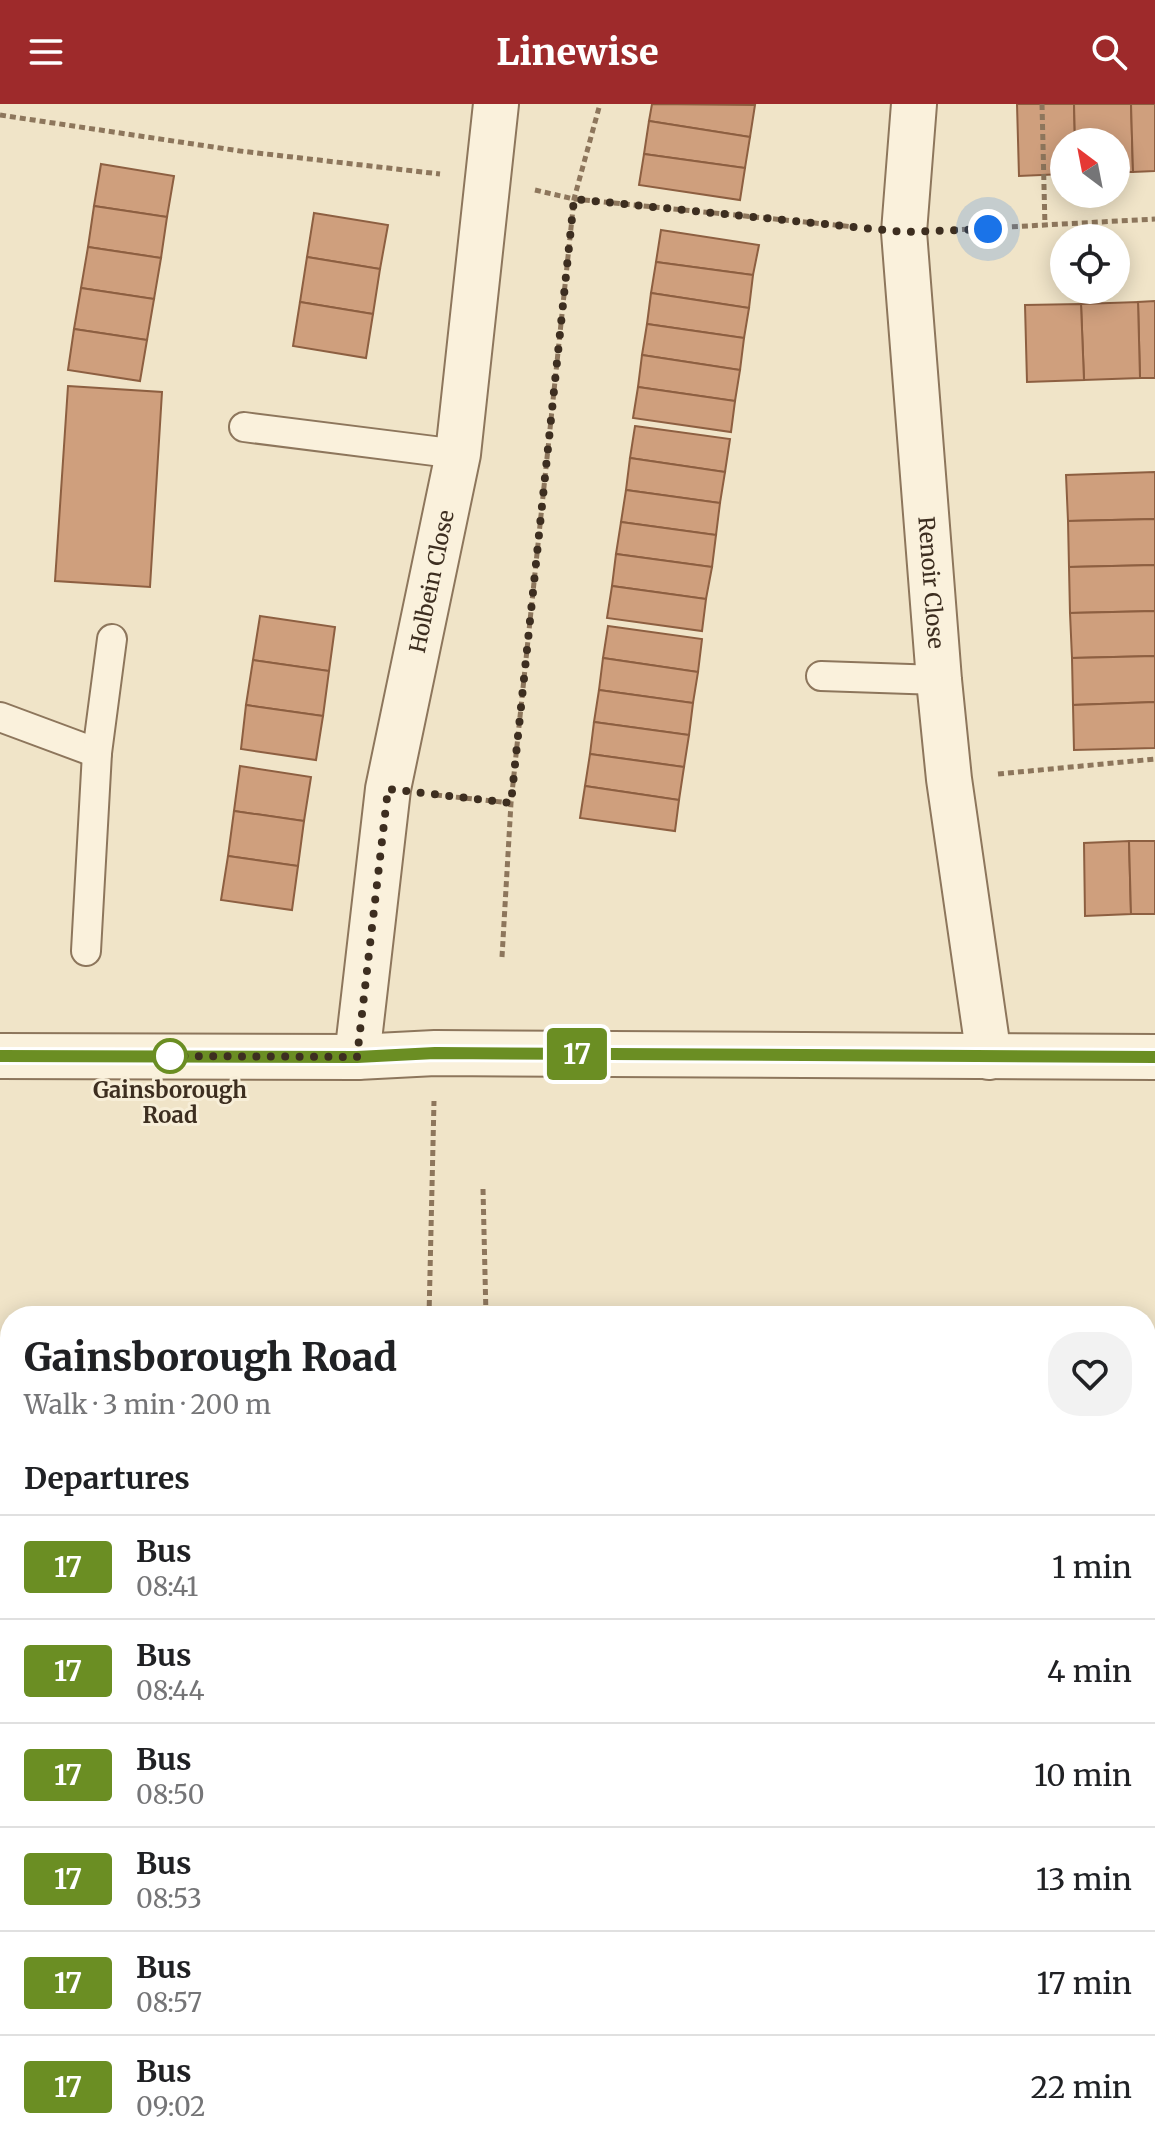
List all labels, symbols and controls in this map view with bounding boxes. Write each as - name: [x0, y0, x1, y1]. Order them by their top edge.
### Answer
- icon: menu: [24, 30, 68, 74]
- text: Linewise: [496, 30, 659, 75]
- icon: search: [1087, 30, 1131, 74]
- north arrow: [1050, 128, 1130, 208]
- map controls: [1050, 128, 1130, 304]
- your location: [968, 209, 1008, 249]
- button: locate: [1050, 224, 1130, 304]
- street label: Holbein Close: [403, 507, 460, 655]
- street label: Renoir Close: [912, 515, 951, 650]
- line badge: 17: [541, 1028, 613, 1080]
- text: 17: [563, 1036, 591, 1072]
- marker: Gainsborough Road: [153, 1039, 187, 1073]
- place label: Gainsborough Road: [93, 1076, 247, 1129]
- button: heart: [1048, 1332, 1132, 1416]
- text: Gainsborough Road: [24, 1334, 397, 1381]
- text: Walk · 3 min · 200 m: [24, 1388, 271, 1421]
- text: Departures: [24, 1459, 190, 1497]
- text: Bus: [136, 1532, 192, 1570]
- text: 1 min: [1052, 1548, 1132, 1586]
- text: 17: [54, 1549, 82, 1585]
- text: 08:41: [136, 1570, 198, 1603]
- text: Bus: [136, 1636, 192, 1674]
- text: 4 min: [1047, 1652, 1132, 1690]
- text: 17: [54, 1653, 82, 1689]
- text: 08:44: [136, 1674, 204, 1707]
- text: Bus: [136, 1740, 192, 1778]
- text: 10 min: [1034, 1756, 1132, 1794]
- text: 17: [54, 1757, 82, 1793]
- text: 08:50: [136, 1778, 205, 1811]
- text: Bus: [136, 1844, 192, 1882]
- text: 13 min: [1036, 1860, 1132, 1898]
- text: 17: [54, 1861, 82, 1897]
- text: 08:53: [136, 1882, 202, 1915]
- text: Bus: [136, 1948, 192, 1986]
- text: 17 min: [1037, 1964, 1132, 2002]
- text: 17: [54, 1965, 82, 2001]
- text: 08:57: [136, 1986, 202, 2019]
- text: Bus: [136, 2052, 192, 2090]
- text: 22 min: [1030, 2068, 1132, 2106]
- text: 17: [54, 2069, 82, 2105]
- text: 09:02: [136, 2090, 205, 2123]

